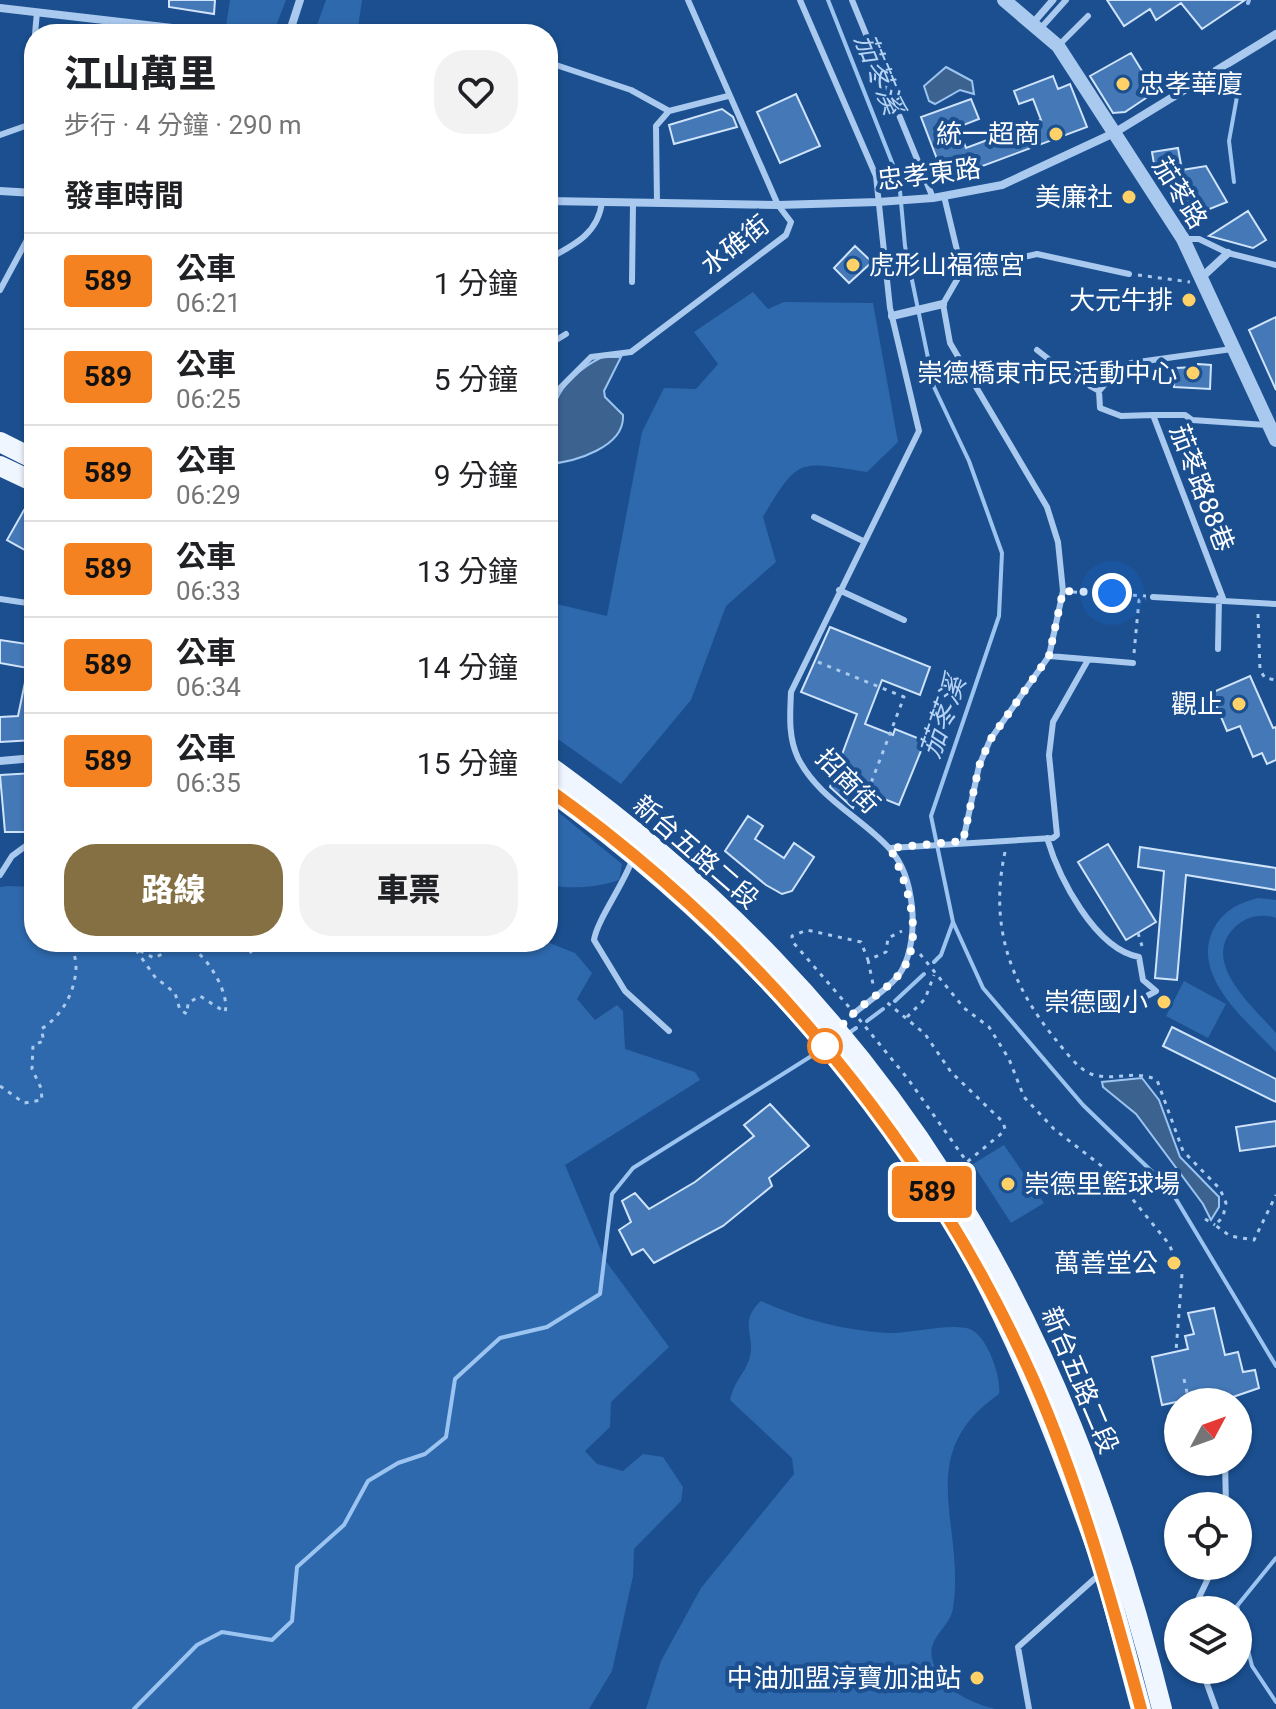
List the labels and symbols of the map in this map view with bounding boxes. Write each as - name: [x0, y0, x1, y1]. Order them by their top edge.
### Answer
- water label: 茄苳溪: [848, 29, 912, 123]
- place label: 忠孝華廈: [1139, 69, 1243, 99]
- marker: 忠孝華廈: [1114, 75, 1132, 93]
- place label: 統一超商: [936, 119, 1040, 149]
- marker: 統一超商: [1047, 125, 1065, 143]
- street label: 茄苳路: [1147, 152, 1213, 234]
- street label: 忠孝東路: [876, 153, 982, 195]
- place label: 美廉社: [1035, 182, 1113, 212]
- marker: 美廉社: [1120, 188, 1138, 206]
- street label: 水碓街: [695, 209, 775, 281]
- place label: 虎形山福德宮: [869, 250, 1025, 280]
- marker: 虎形山福德宮: [844, 256, 862, 274]
- place label: 大元牛排: [1069, 285, 1173, 315]
- marker: 大元牛排: [1180, 291, 1198, 309]
- place label: 崇德橋東市民活動中心: [917, 358, 1177, 388]
- marker: 崇德橋東市民活動中心: [1184, 364, 1202, 382]
- street label: 茄苳路88巷: [1164, 420, 1240, 556]
- your location: [1092, 573, 1132, 613]
- water label: 茄苳溪: [914, 668, 974, 762]
- place label: 觀止: [1171, 689, 1223, 719]
- marker: 觀止: [1230, 695, 1248, 713]
- street label: 招商街: [810, 743, 886, 819]
- street label: 新台五路二段: [627, 790, 765, 914]
- place label: 崇德國小: [1044, 987, 1148, 1017]
- marker: 崇德國小: [1155, 993, 1173, 1011]
- unlabelled marker: [808, 1029, 842, 1063]
- line badge: 589: [886, 1166, 978, 1218]
- place label: 崇德里籃球場: [1024, 1169, 1180, 1199]
- marker: 崇德里籃球場: [999, 1175, 1017, 1193]
- place label: 萬善堂公: [1054, 1248, 1158, 1278]
- marker: 萬善堂公: [1165, 1254, 1183, 1272]
- street label: 新台五路二段: [1036, 1302, 1124, 1458]
- north arrow: [1164, 1388, 1252, 1476]
- place label: 中油加盟淳寶加油站: [727, 1663, 961, 1693]
- marker: 中油加盟淳寶加油站: [968, 1669, 986, 1687]

